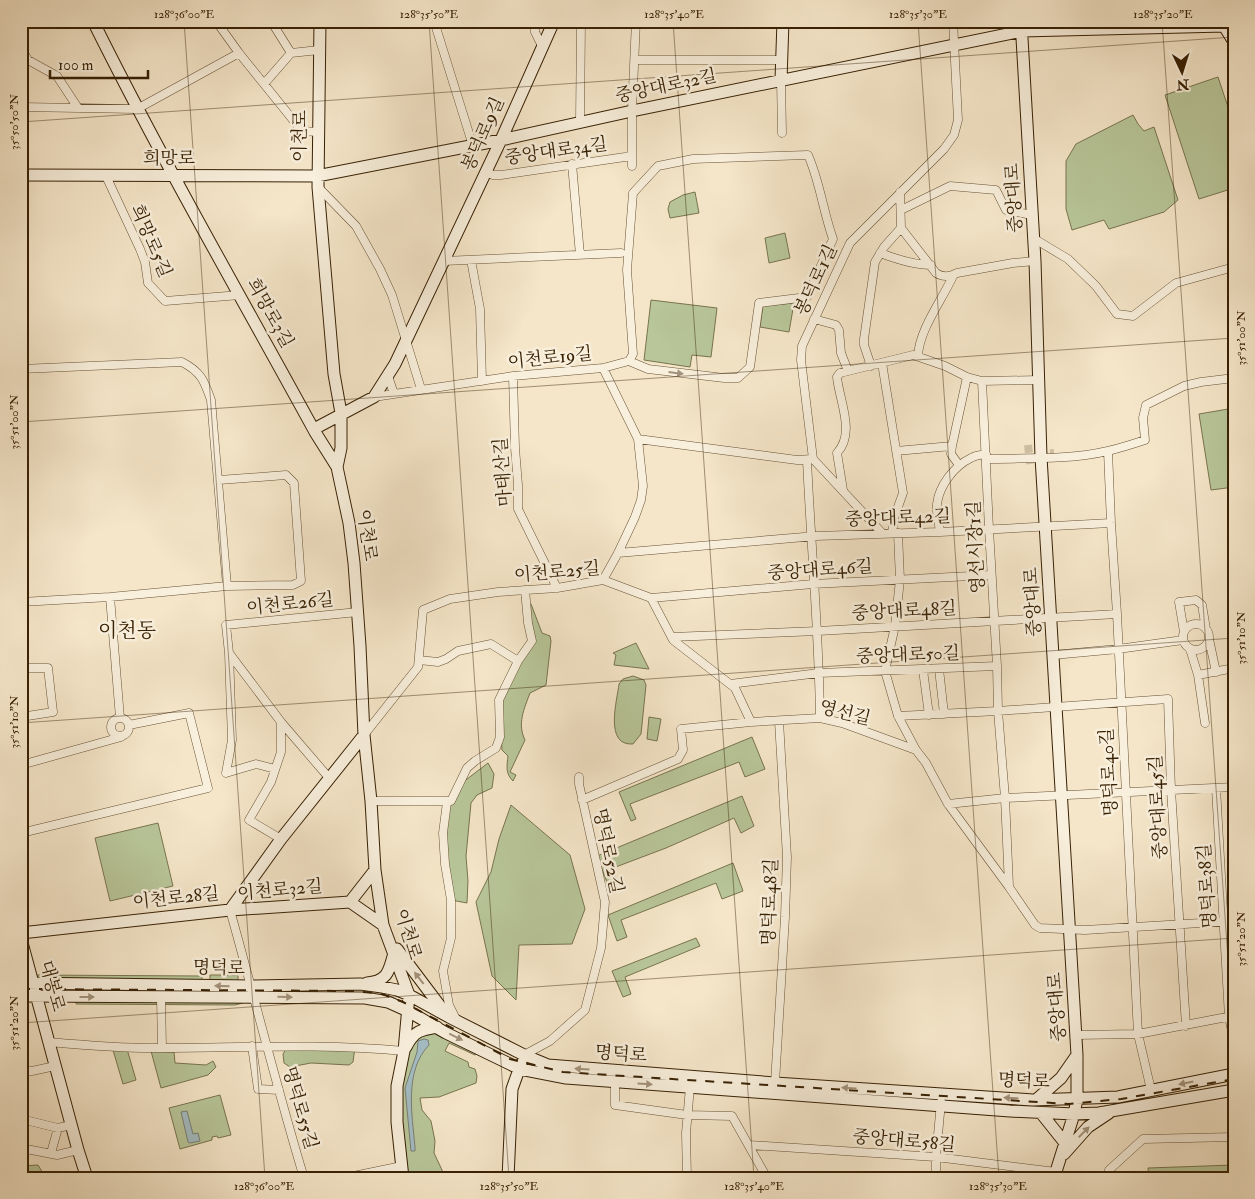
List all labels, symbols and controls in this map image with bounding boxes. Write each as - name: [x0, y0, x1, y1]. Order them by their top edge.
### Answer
- text: 128°36'00"E: [154, 7, 214, 22]
- text: 128°35'50"E: [400, 7, 459, 22]
- text: 128°35'40"E: [644, 7, 704, 22]
- text: 128°35'30"E: [889, 7, 947, 22]
- text: 128°35'20"E: [1133, 7, 1193, 22]
- scale bar: [50, 48, 148, 80]
- north arrow: [1158, 48, 1208, 98]
- text: 100 m: [58, 56, 94, 75]
- street label: 중앙대로32길: [613, 64, 719, 108]
- text: N: [1176, 75, 1191, 93]
- street label: 봉덕로9길: [456, 93, 510, 175]
- text: 35°50'50"N: [7, 94, 22, 150]
- street label: 이천로: [288, 110, 312, 162]
- street label: 중앙대로34길: [503, 132, 609, 170]
- street label: 희망로: [143, 147, 195, 170]
- street label: 중앙대로: [1001, 163, 1027, 233]
- street label: 희망로5길: [125, 201, 177, 281]
- street label: 봉덕로1길: [790, 241, 842, 319]
- street label: 희망로3길: [241, 274, 299, 352]
- text: 35°51'00"N: [1234, 310, 1249, 366]
- street label: 이천로19길: [506, 342, 594, 374]
- one-way arrow: [668, 369, 684, 377]
- text: 35°51'00"N: [7, 394, 22, 450]
- street label: 마태산길: [489, 437, 517, 507]
- street label: 영선시장1길: [962, 500, 990, 594]
- street label: 중앙대로42길: [845, 505, 951, 531]
- street label: 이천로: [352, 508, 382, 562]
- street label: 중앙대로46길: [766, 555, 874, 585]
- street label: 이천로25길: [513, 557, 601, 587]
- street label: 중앙대로: [1020, 567, 1046, 637]
- street label: 이천로26길: [245, 588, 335, 620]
- street label: 중앙대로48길: [851, 597, 957, 625]
- text: 35°51'10"N: [1234, 611, 1249, 665]
- district label: 이천동: [98, 618, 156, 643]
- street label: 중앙대로50길: [856, 642, 960, 668]
- text: 35°51'10"N: [7, 695, 22, 749]
- street label: 영선길: [817, 696, 873, 730]
- street label: 명덕로40길: [1095, 727, 1123, 817]
- street label: 중앙대로45길: [1144, 754, 1172, 860]
- street label: 명덕로52길: [588, 806, 628, 896]
- street label: 명덕로38길: [1193, 843, 1221, 929]
- street label: 명덕로48길: [757, 858, 783, 946]
- street label: 이천로32길: [236, 875, 324, 905]
- street label: 이천로28길: [131, 882, 221, 914]
- street label: 이천로: [389, 906, 427, 962]
- text: 35°51'20"N: [1234, 911, 1249, 966]
- street label: 명덕로: [193, 956, 245, 980]
- street label: 대봉로: [34, 958, 70, 1014]
- one-way arrow: [414, 972, 425, 985]
- street label: 중앙대로: [1043, 972, 1071, 1042]
- one-way arrow: [214, 981, 230, 989]
- one-way arrow: [80, 993, 96, 1001]
- one-way arrow: [277, 993, 293, 1001]
- text: 35°51'20"N: [7, 995, 22, 1050]
- one-way arrow: [449, 1033, 463, 1041]
- street label: 명덕로: [594, 1041, 648, 1067]
- street label: 명덕로55길: [277, 1064, 323, 1152]
- one-way arrow: [574, 1064, 590, 1072]
- street label: 명덕로: [998, 1069, 1050, 1093]
- one-way arrow: [637, 1080, 653, 1088]
- one-way arrow: [1178, 1080, 1194, 1088]
- one-way arrow: [841, 1084, 857, 1092]
- one-way arrow: [1003, 1094, 1019, 1102]
- street label: 중앙대로58길: [852, 1125, 956, 1157]
- one-way arrow: [1078, 1126, 1090, 1138]
- text: 128°36'00"E: [234, 1179, 294, 1194]
- text: 128°35'50"E: [480, 1179, 539, 1194]
- text: 128°35'40"E: [724, 1179, 784, 1194]
- text: 128°35'30"E: [969, 1179, 1027, 1194]

